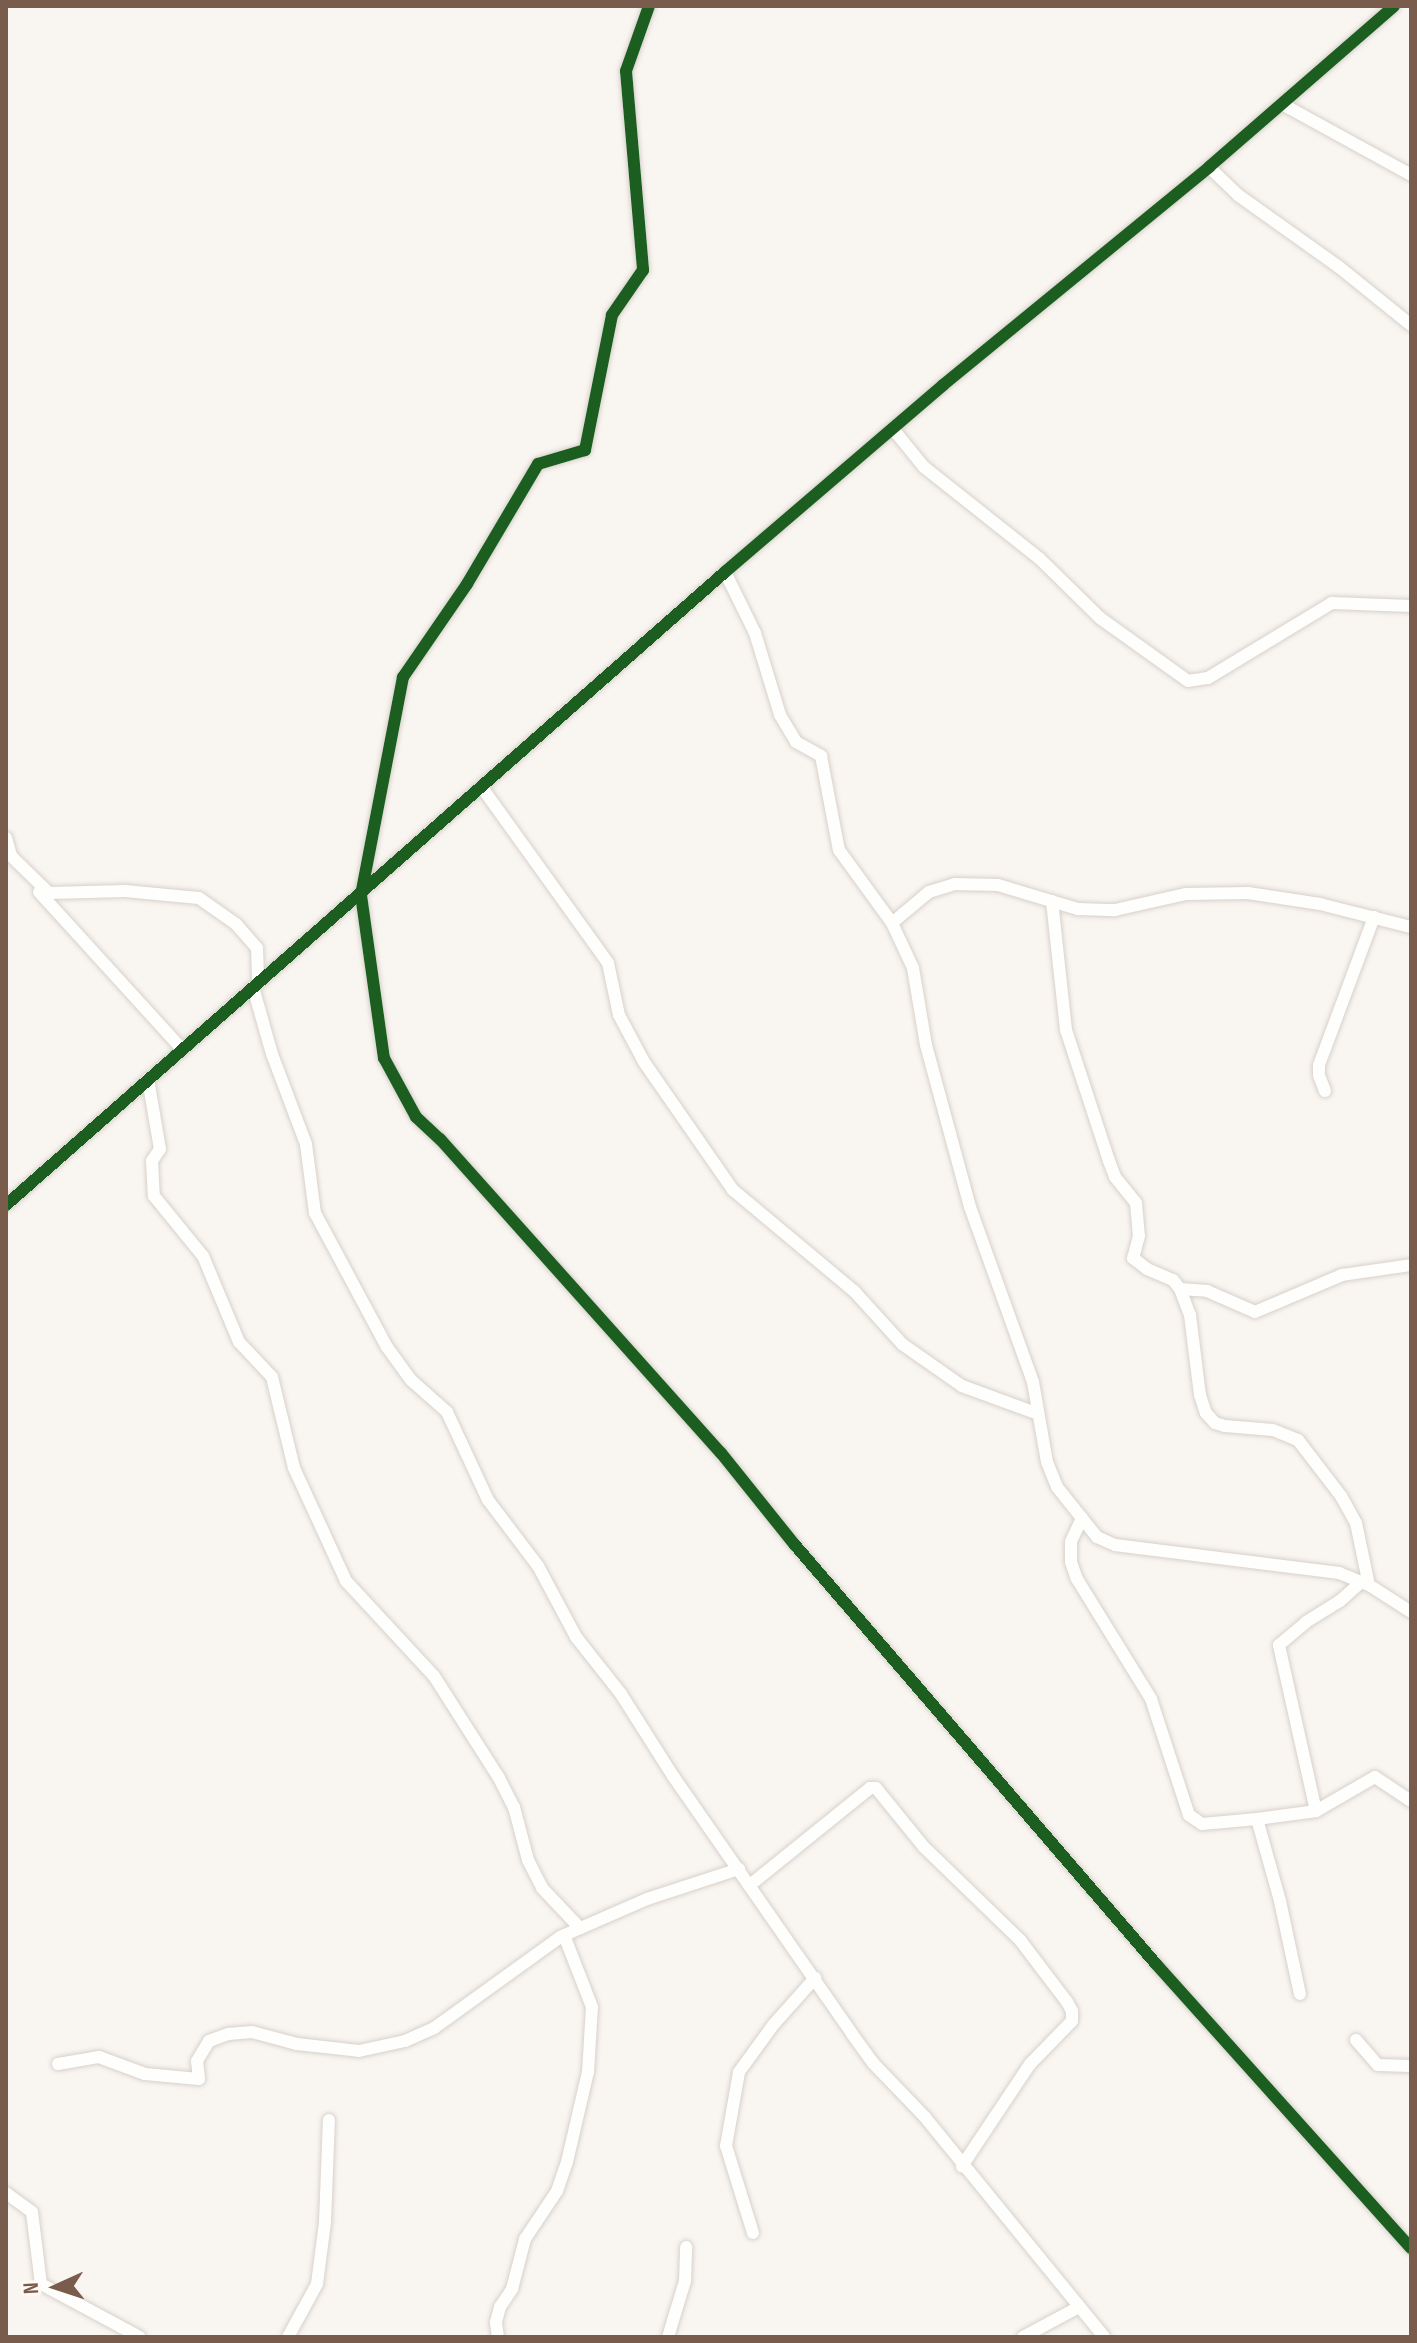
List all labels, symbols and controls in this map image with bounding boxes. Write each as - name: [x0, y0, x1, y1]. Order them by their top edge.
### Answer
- north arrow: [16, 2247, 96, 2327]
- text: N: [18, 2282, 45, 2295]

